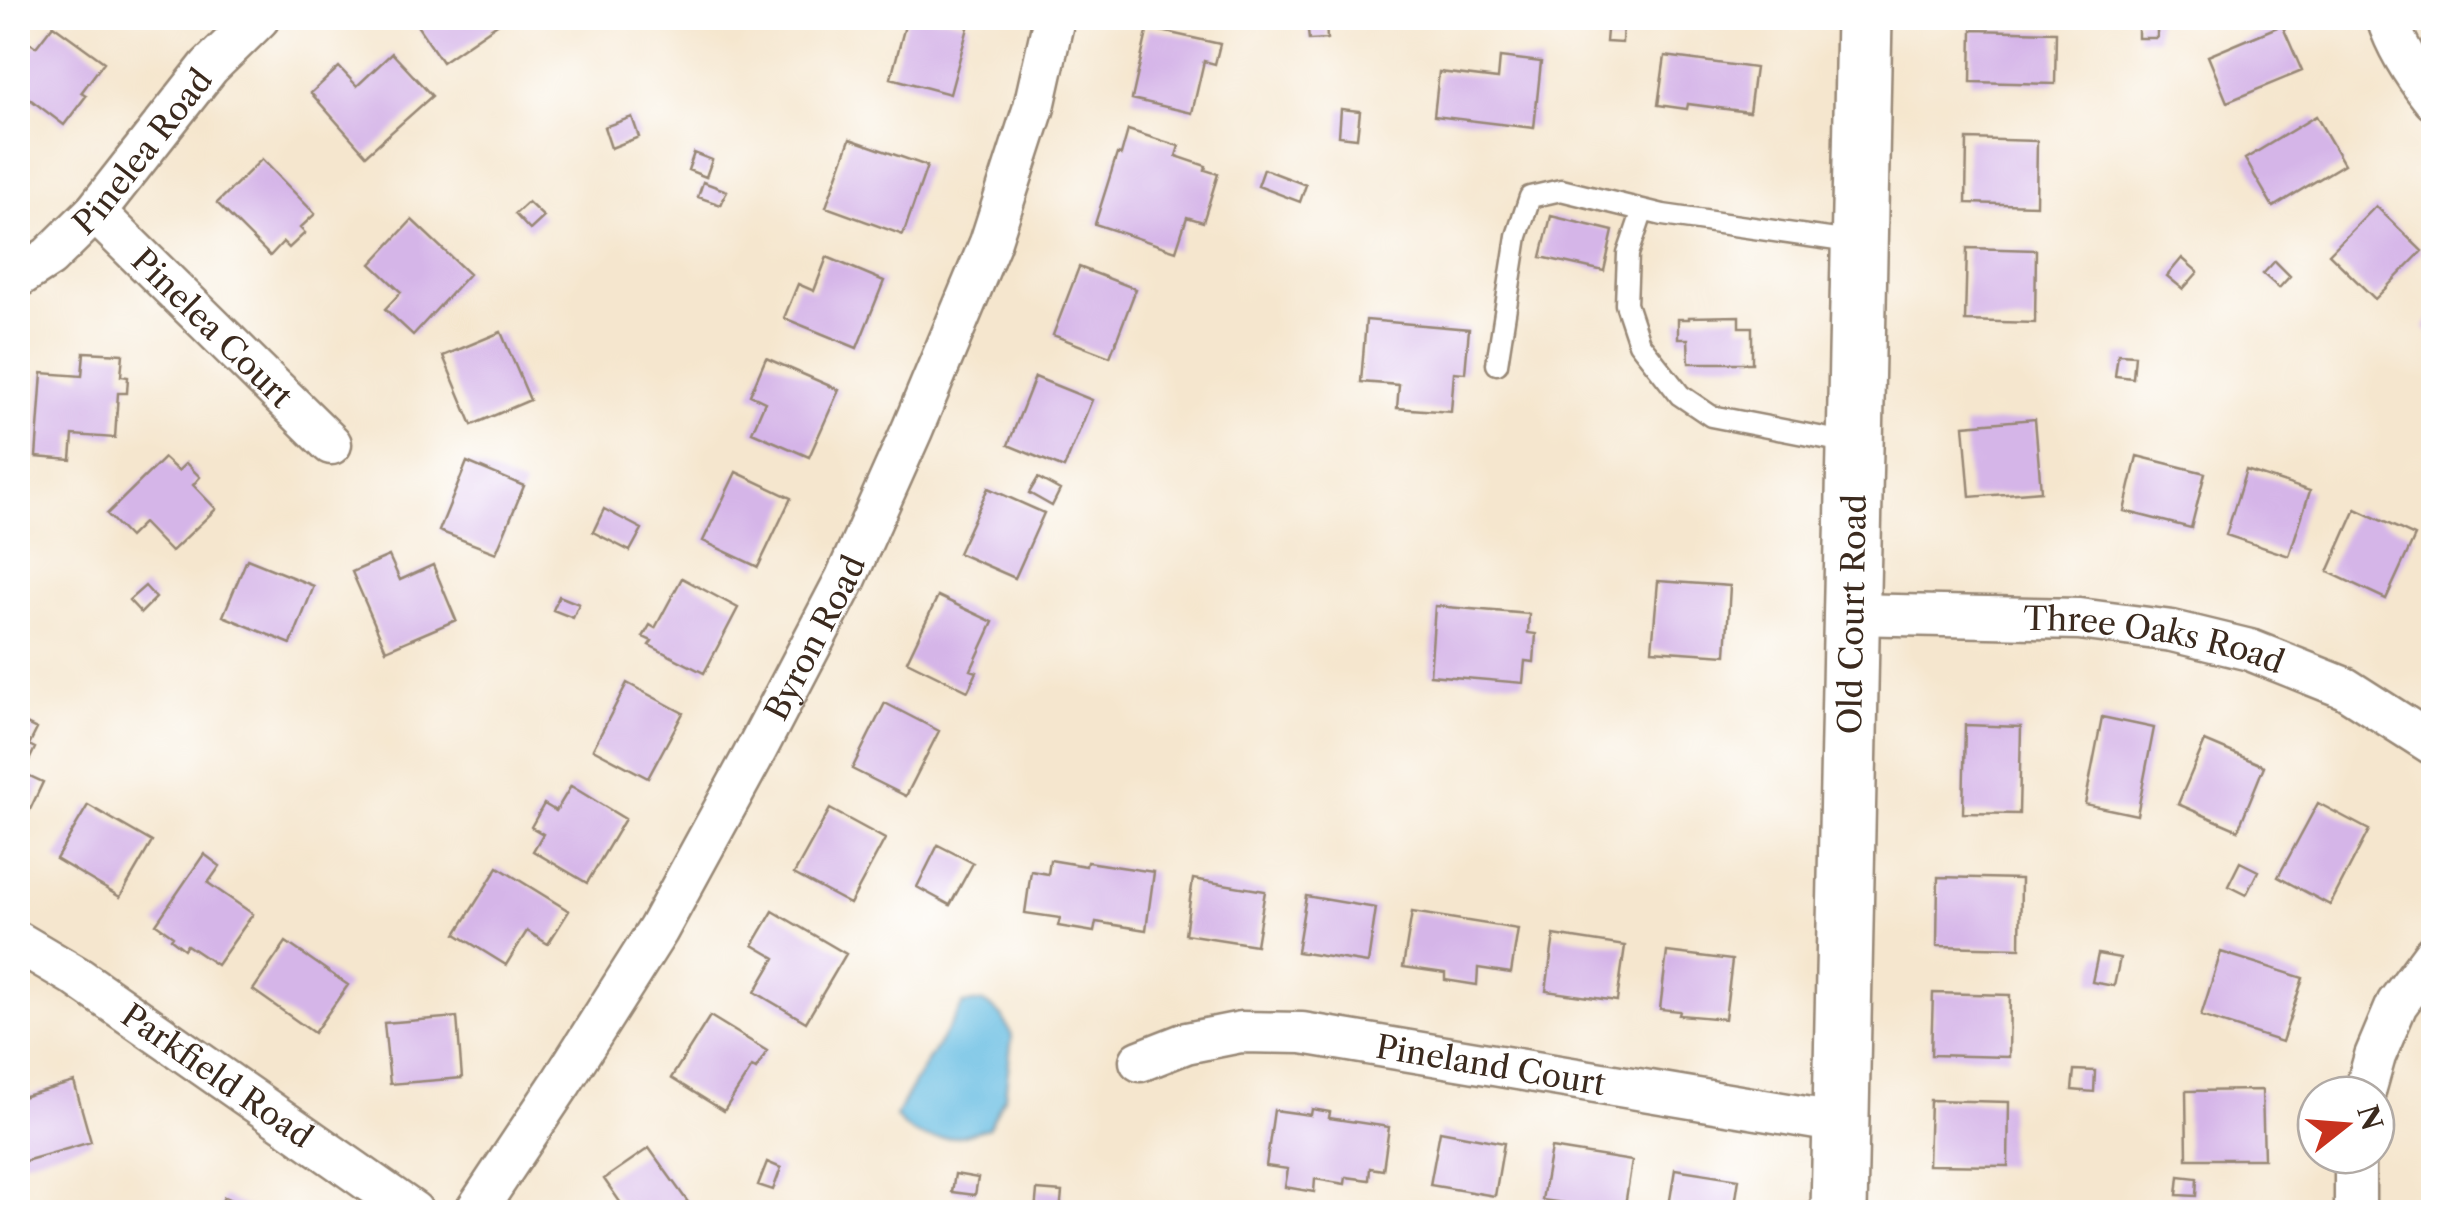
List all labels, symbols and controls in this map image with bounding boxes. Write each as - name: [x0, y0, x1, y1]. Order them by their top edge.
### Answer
- street label: Pinelea Road: [65, 61, 220, 242]
- street label: Pinelea Court: [124, 240, 302, 416]
- street label: Old Court Road: [1830, 494, 1874, 735]
- street label: Byron Road: [756, 549, 873, 727]
- street label: Three Oaks Road: [2023, 598, 2290, 681]
- street label: Parkfield Road: [114, 995, 321, 1156]
- street label: Pineland Court: [1373, 1026, 1609, 1103]
- north arrow: [2296, 1075, 2396, 1175]
- text: N: [2350, 1101, 2390, 1134]

